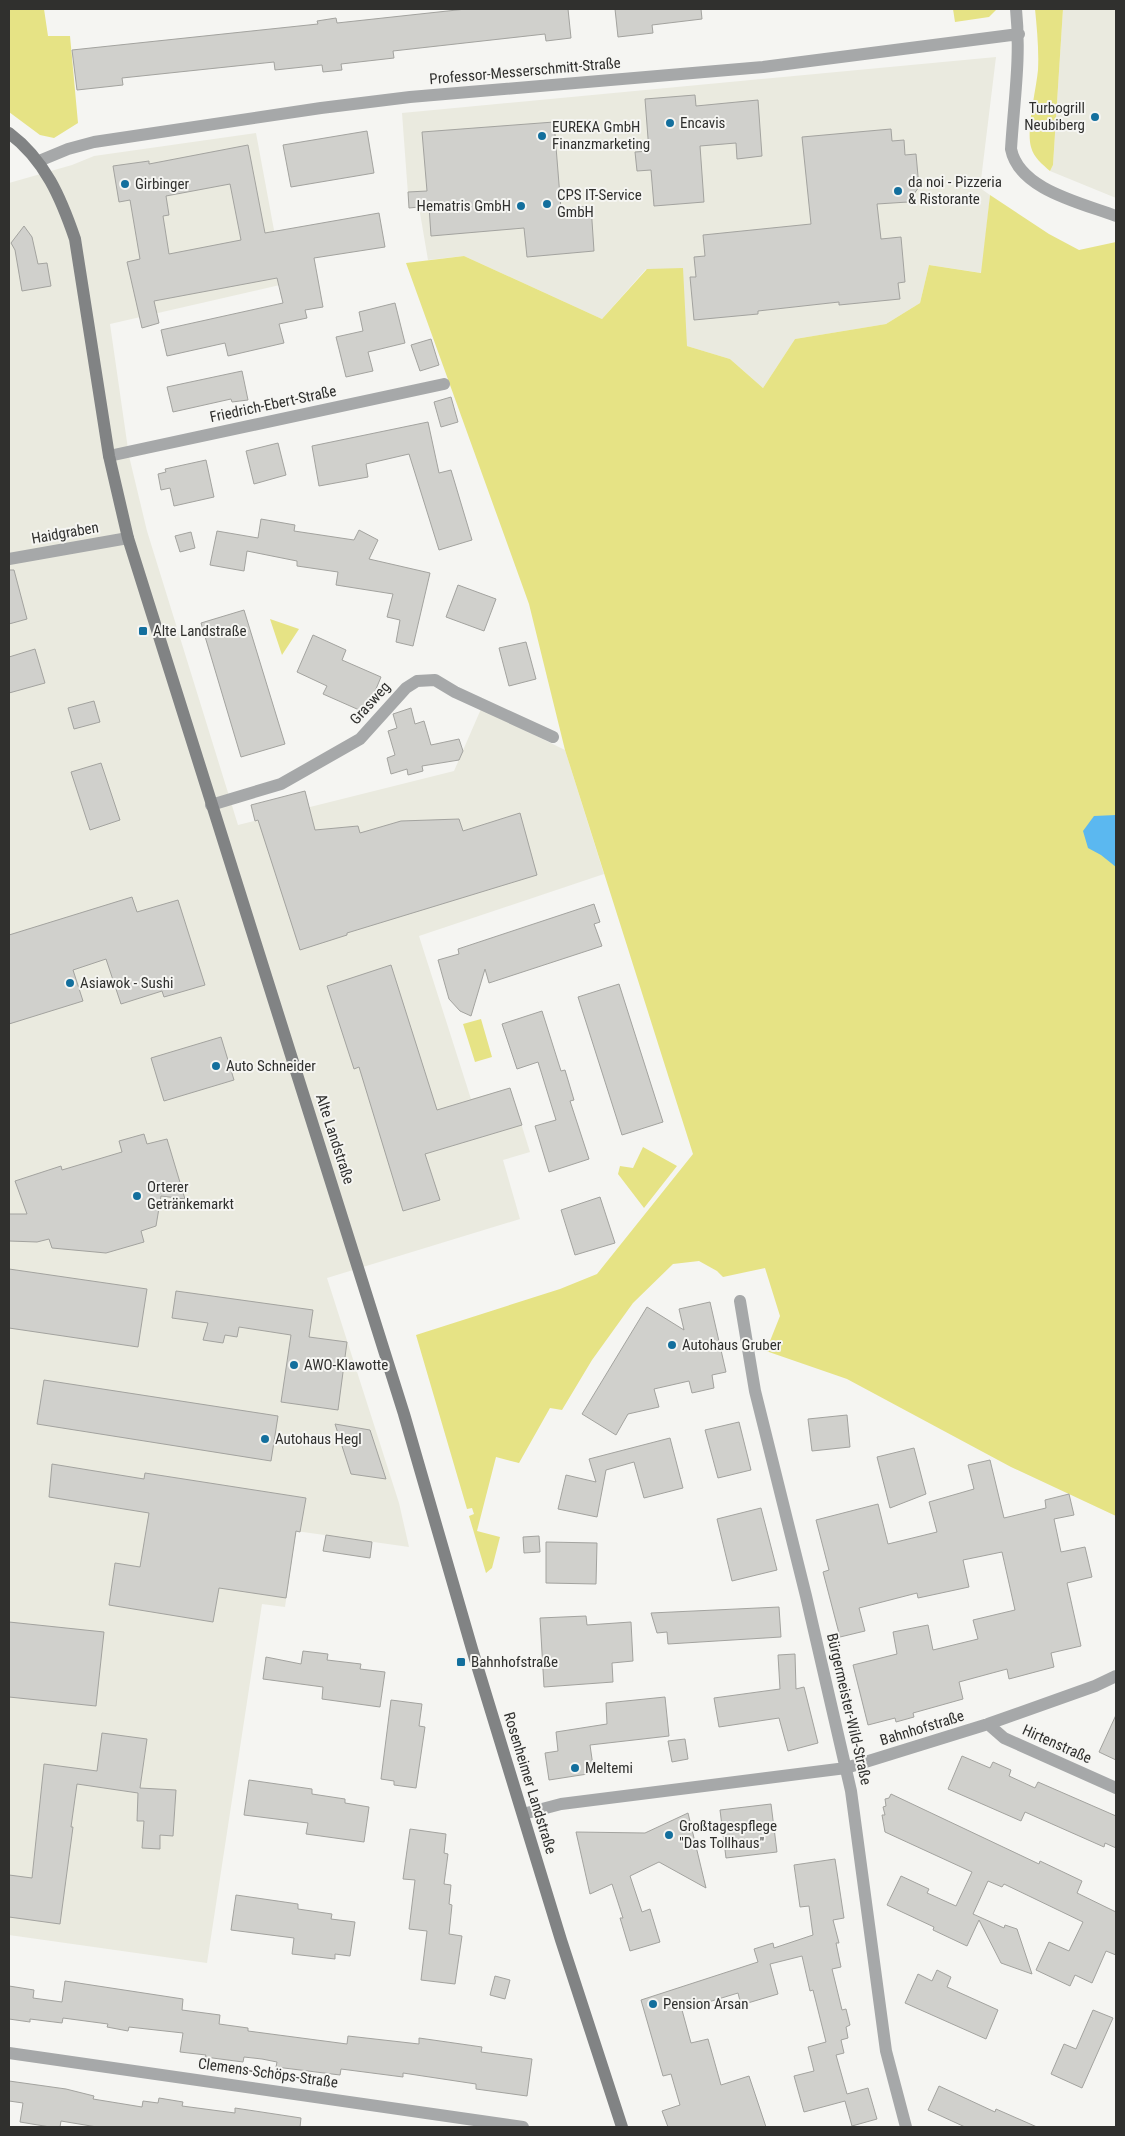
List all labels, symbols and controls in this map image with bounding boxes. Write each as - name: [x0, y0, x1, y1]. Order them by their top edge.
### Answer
- street label: Professor-Messerschmitt-Straße: [429, 54, 621, 88]
- place label: Turbogrill Neubiberg: [1024, 99, 1085, 134]
- marker: Turbogrill Neubiberg: [1089, 111, 1101, 123]
- place label: Encavis: [680, 114, 726, 132]
- marker: Encavis: [664, 117, 676, 129]
- place label: EUREKA GmbH Finanzmarketing: [552, 118, 650, 153]
- marker: EUREKA GmbH Finanzmarketing: [536, 130, 548, 142]
- place label: da noi - Pizzeria & Ristorante: [908, 173, 1002, 208]
- place label: Girbinger: [135, 175, 189, 193]
- marker: Girbinger: [119, 178, 131, 190]
- marker: da noi - Pizzeria & Ristorante: [892, 185, 904, 197]
- place label: CPS IT-Service GmbH: [557, 186, 642, 221]
- place label: Hematris GmbH: [417, 197, 511, 215]
- marker: CPS IT-Service GmbH: [541, 198, 553, 210]
- marker: Hematris GmbH: [515, 200, 527, 212]
- street label: Friedrich-Ebert-Straße: [208, 382, 338, 426]
- street label: Haidgraben: [30, 518, 100, 548]
- place label: Alte Landstraße: [153, 622, 247, 640]
- marker: Alte Landstraße: [137, 625, 149, 637]
- street label: Grasweg: [346, 678, 394, 728]
- place label: Asiawok - Sushi: [80, 974, 173, 992]
- marker: Asiawok - Sushi: [64, 977, 76, 989]
- place label: Auto Schneider: [226, 1057, 316, 1075]
- marker: Auto Schneider: [210, 1060, 222, 1072]
- street label: Alte Landstraße: [312, 1092, 358, 1186]
- place label: Orterer Getränkemarkt: [147, 1178, 234, 1213]
- marker: Orterer Getränkemarkt: [131, 1190, 143, 1202]
- place label: Autohaus Gruber: [682, 1336, 782, 1354]
- marker: Autohaus Gruber: [666, 1339, 678, 1351]
- place label: AWO-Klawotte: [304, 1356, 388, 1374]
- marker: AWO-Klawotte: [288, 1359, 300, 1371]
- place label: Autohaus Hegl: [275, 1430, 362, 1448]
- marker: Autohaus Hegl: [259, 1433, 271, 1445]
- street label: Bürgermeister-Wild-Straße: [823, 1631, 875, 1787]
- place label: Bahnhofstraße: [471, 1653, 558, 1671]
- marker: Bahnhofstraße: [455, 1656, 467, 1668]
- street label: Bahnhofstraße: [878, 1707, 966, 1749]
- street label: Rosenheimer Landstraße: [500, 1710, 560, 1856]
- street label: Hirtenstraße: [1020, 1721, 1094, 1767]
- place label: Meltemi: [585, 1759, 633, 1777]
- marker: Meltemi: [569, 1762, 581, 1774]
- place label: Großtagespflege "Das Tollhaus": [679, 1817, 777, 1852]
- marker: Großtagespflege "Das Tollhaus": [663, 1829, 675, 1841]
- place label: Pension Arsan: [663, 1995, 749, 2013]
- marker: Pension Arsan: [647, 1998, 659, 2010]
- street label: Clemens-Schöps-Straße: [197, 2054, 339, 2092]

